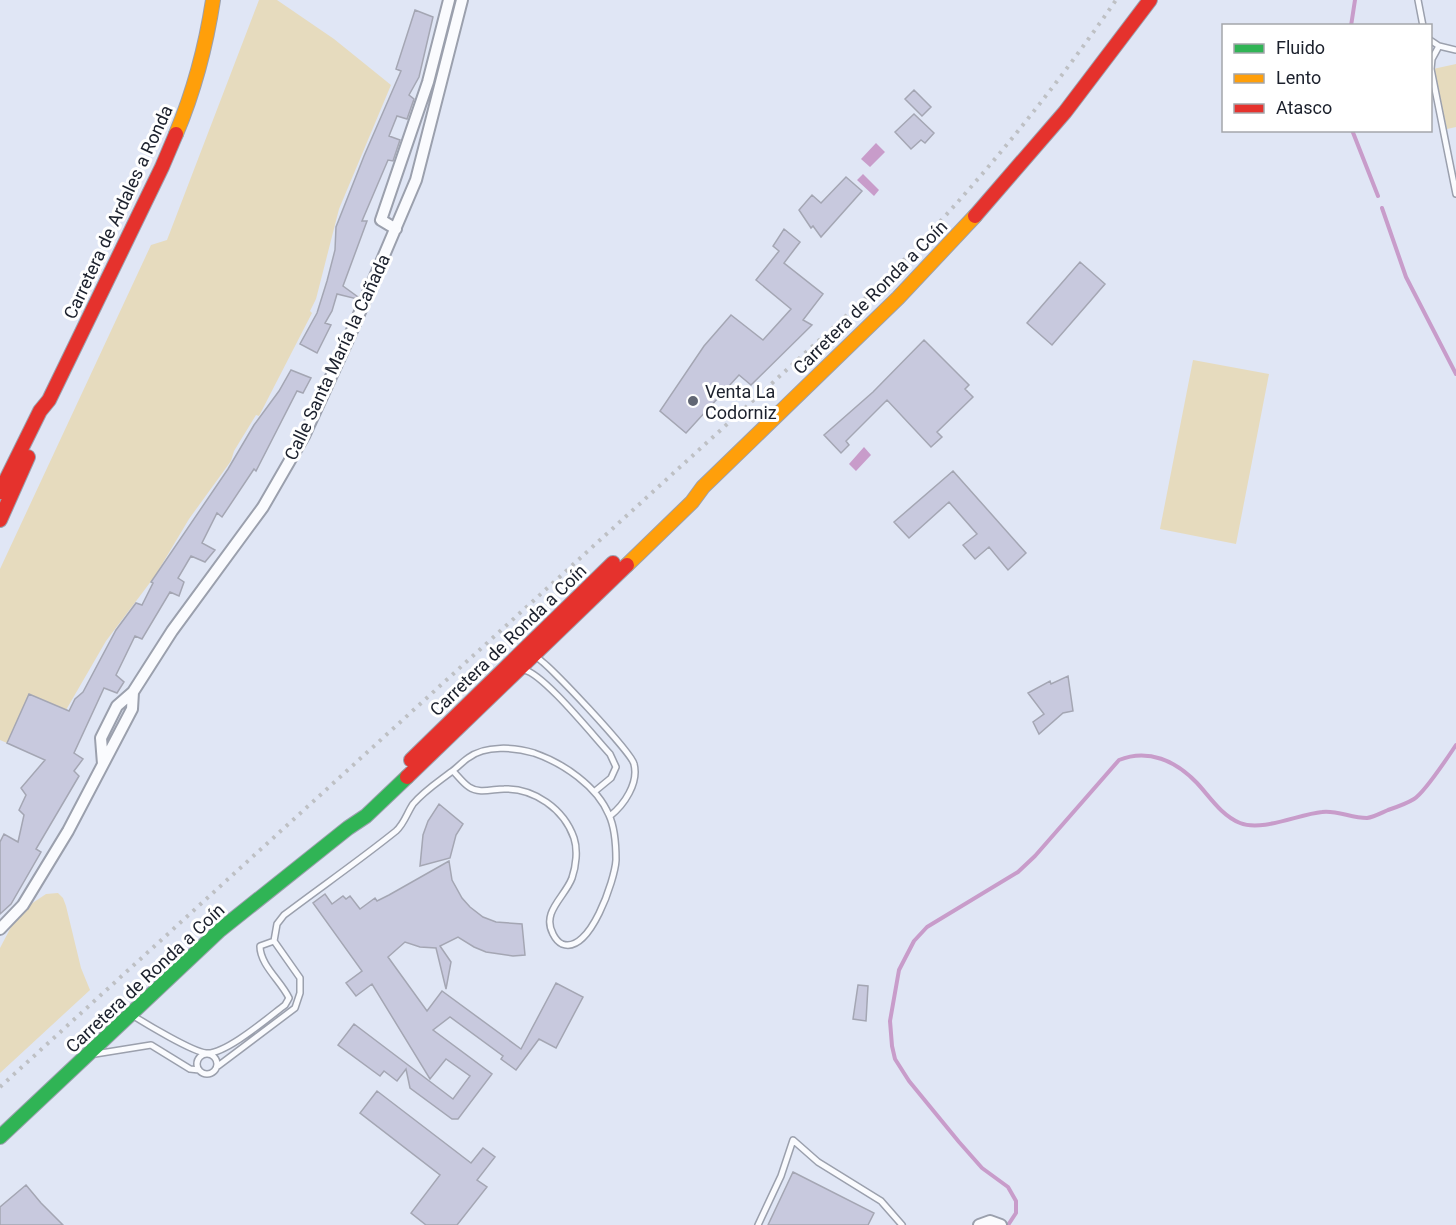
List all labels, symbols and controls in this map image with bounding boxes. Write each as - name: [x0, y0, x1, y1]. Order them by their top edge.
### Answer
- legend: [1222, 24, 1432, 132]
- text: Fluido: [1276, 37, 1325, 58]
- text: Lento: [1276, 67, 1321, 88]
- text: Atasco: [1276, 97, 1332, 118]
- street label: Carretera de Ardales a Ronda: [59, 102, 177, 322]
- street label: Carretera de Ronda a Coín: [789, 216, 951, 378]
- street label: Calle Santa María la Cañada: [280, 251, 394, 463]
- place label: Venta La Codorniz: [705, 381, 777, 423]
- marker: Venta La Codorniz: [686, 394, 700, 408]
- street label: Carretera de Ronda a Coín: [426, 560, 590, 720]
- street label: Carretera de Ronda a Coín: [61, 899, 229, 1057]

